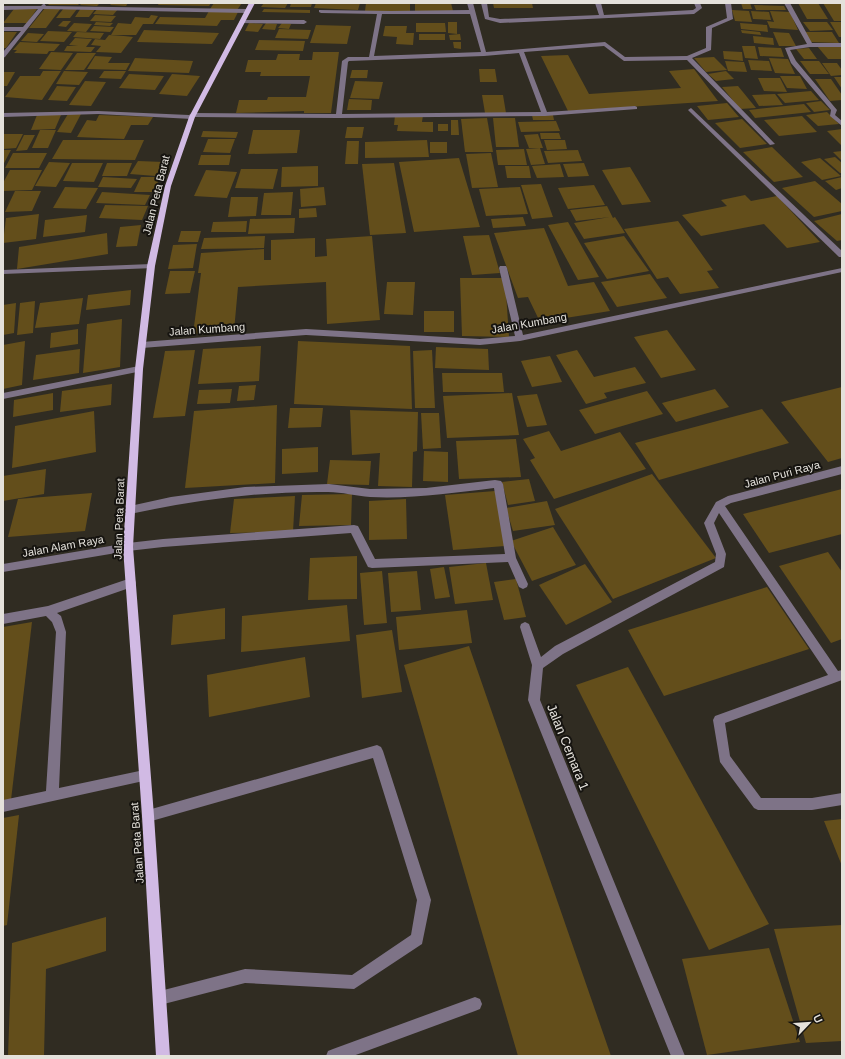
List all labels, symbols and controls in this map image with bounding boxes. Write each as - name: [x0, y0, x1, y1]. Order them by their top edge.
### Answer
- street label: Jalan Peta Barat: [140, 154, 172, 236]
- street label: Jalan Kumbang: [490, 310, 568, 336]
- street label: Jalan Kumbang: [168, 320, 246, 338]
- street label: Jalan Puri Raya: [743, 458, 822, 490]
- street label: Jalan Peta Barat: [112, 478, 126, 560]
- street label: Jalan Alam Raya: [21, 533, 106, 559]
- street label: Jalan Cemara 1: [544, 702, 592, 792]
- street label: Jalan Peta Barat: [128, 802, 146, 884]
- north arrow: [789, 1003, 829, 1043]
- text: U: [811, 1013, 825, 1025]

